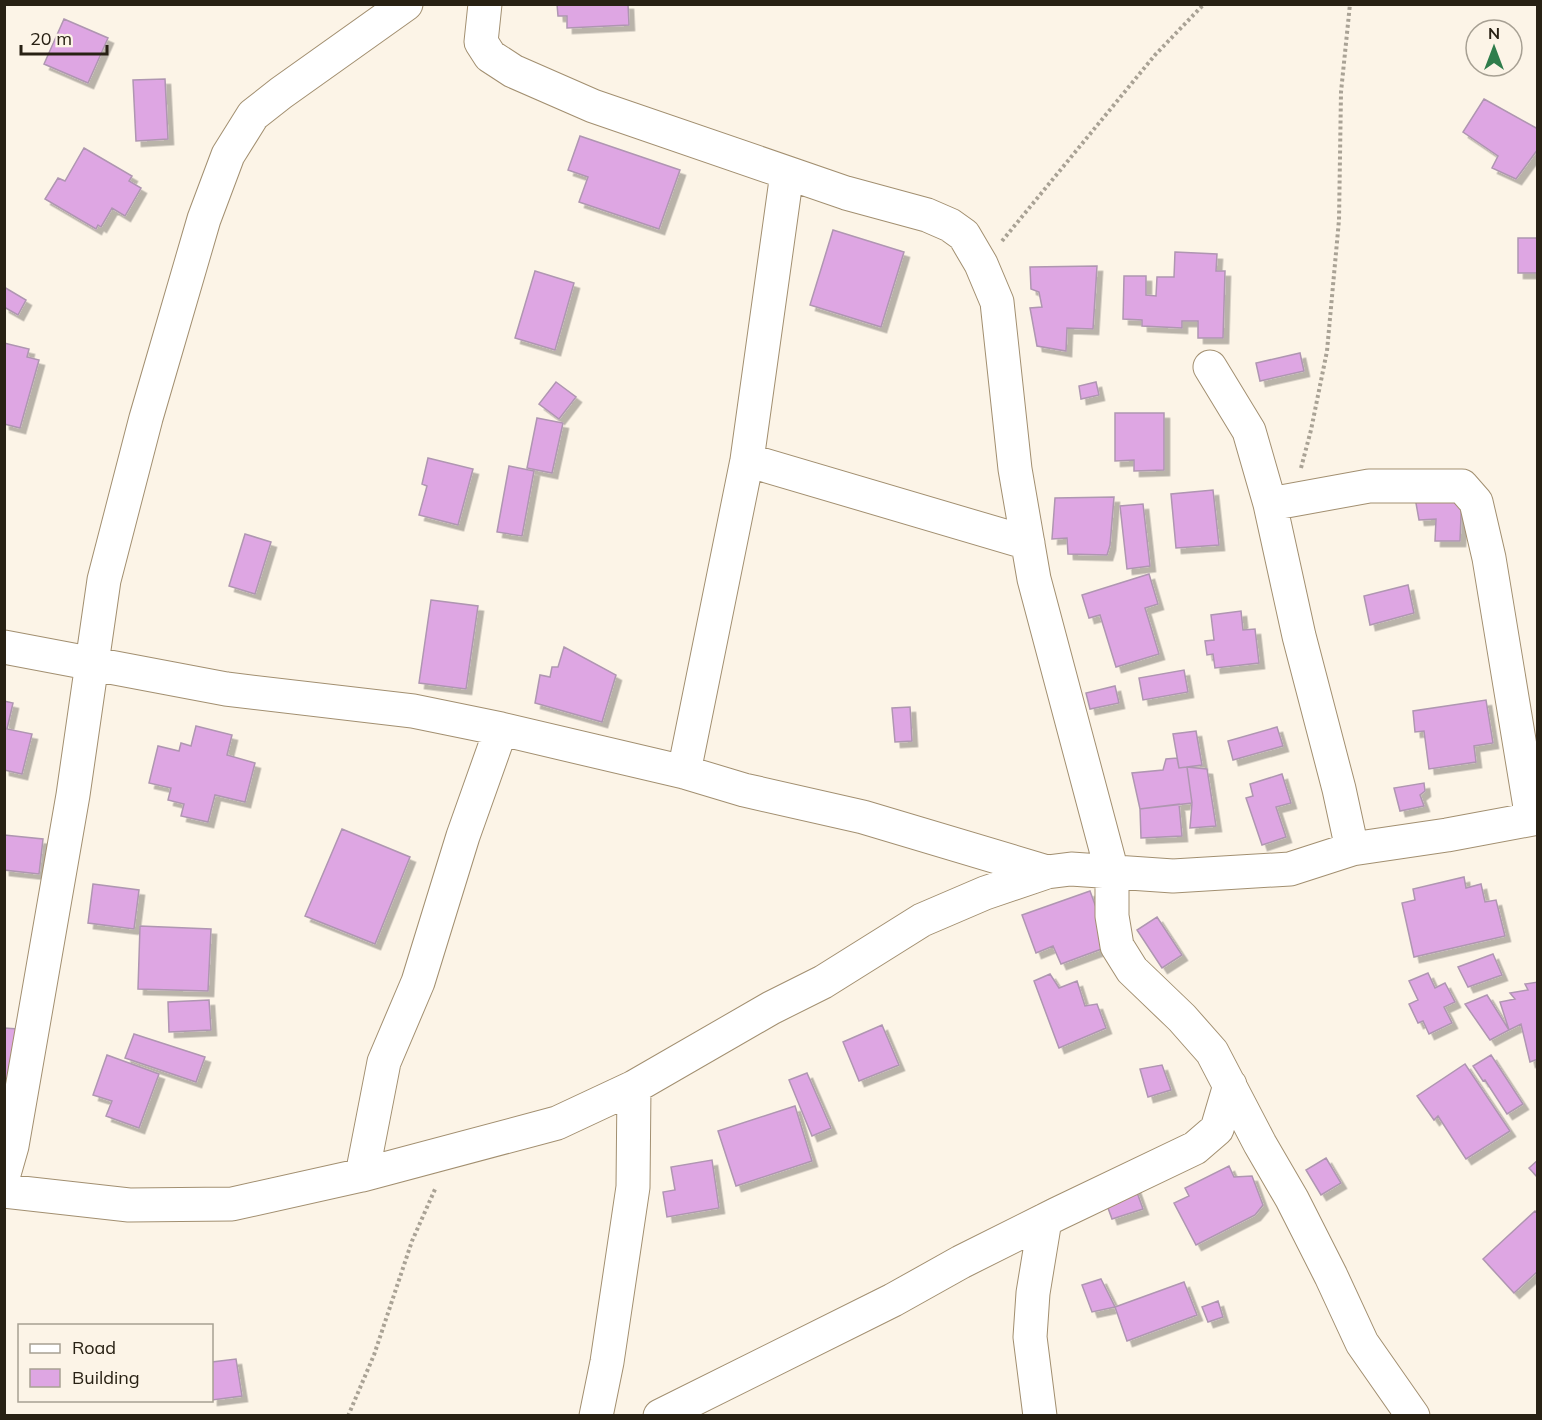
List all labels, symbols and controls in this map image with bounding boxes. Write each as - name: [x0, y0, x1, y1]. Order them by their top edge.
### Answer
- scale bar: [21, 18, 106, 56]
- north arrow: [1464, 18, 1524, 78]
- text: N: [1488, 23, 1500, 43]
- text: 20 m: [30, 27, 72, 50]
- legend: [18, 1324, 213, 1402]
- text: Road: [72, 1336, 116, 1359]
- text: Building: [72, 1366, 140, 1389]

